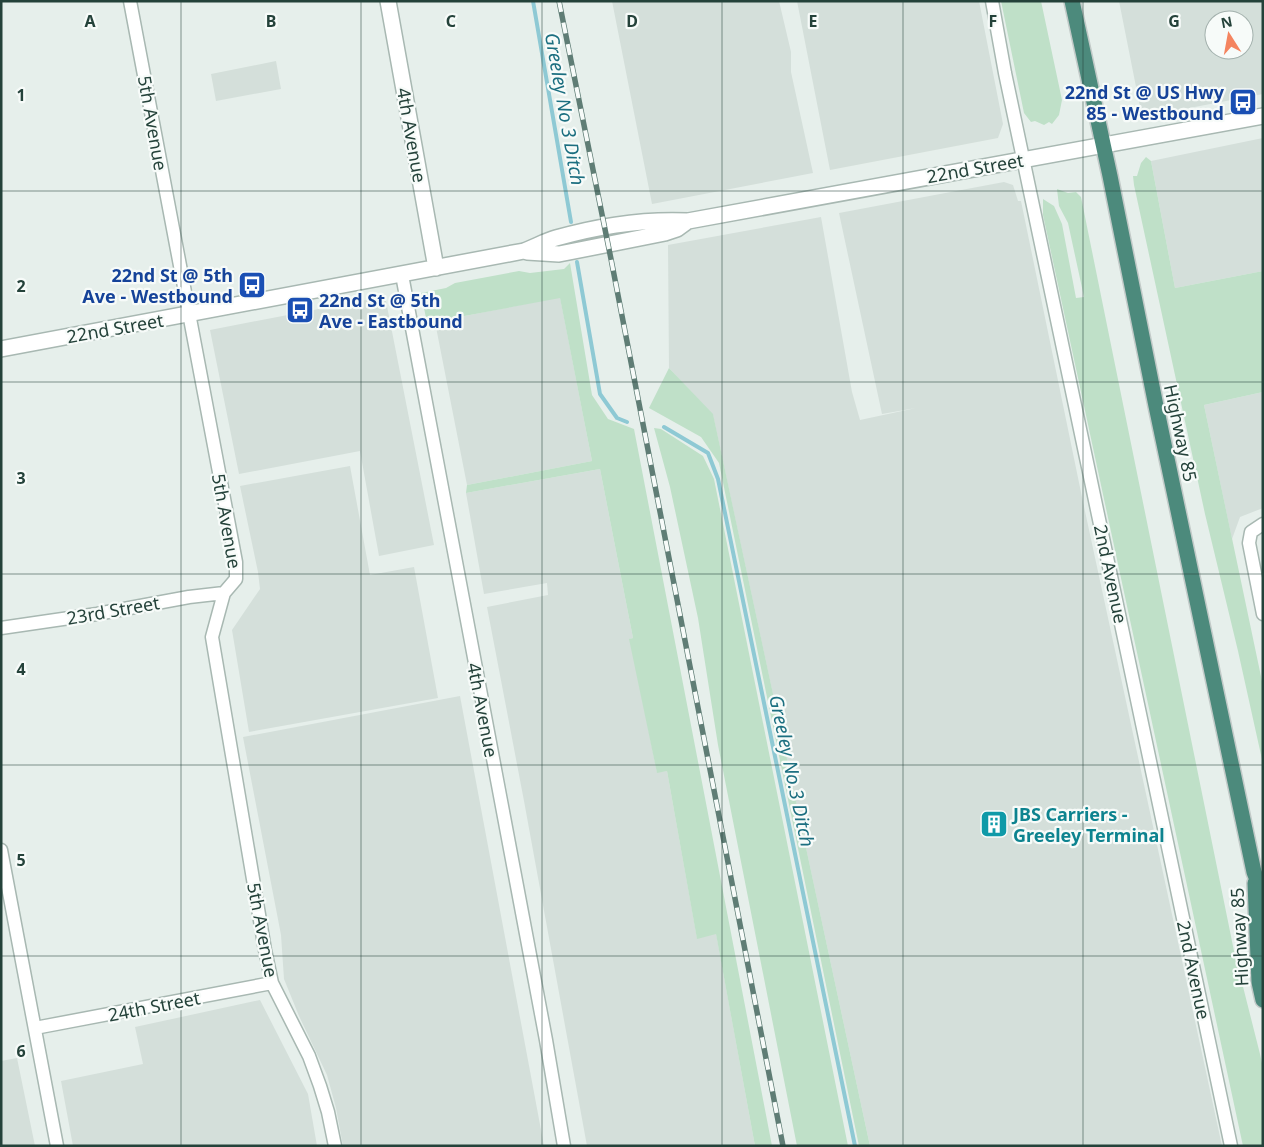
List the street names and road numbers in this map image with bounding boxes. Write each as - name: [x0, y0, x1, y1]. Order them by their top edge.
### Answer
- street label: 5th Avenue: [133, 74, 173, 172]
- street label: 4th Avenue: [392, 86, 432, 184]
- street label: 22nd Street: [925, 148, 1026, 188]
- street label: 22nd Street: [65, 308, 166, 348]
- street label: Highway 85: [1159, 382, 1203, 484]
- street label: 5th Avenue: [207, 472, 247, 570]
- street label: 2nd Avenue: [1089, 522, 1133, 626]
- street label: 23rd Street: [65, 590, 162, 630]
- street label: 4th Avenue: [462, 661, 504, 759]
- street label: 5th Avenue: [242, 881, 284, 979]
- street label: Highway 85: [1224, 887, 1254, 987]
- street label: 2nd Avenue: [1172, 918, 1216, 1022]
- street label: 24th Street: [106, 985, 202, 1027]

